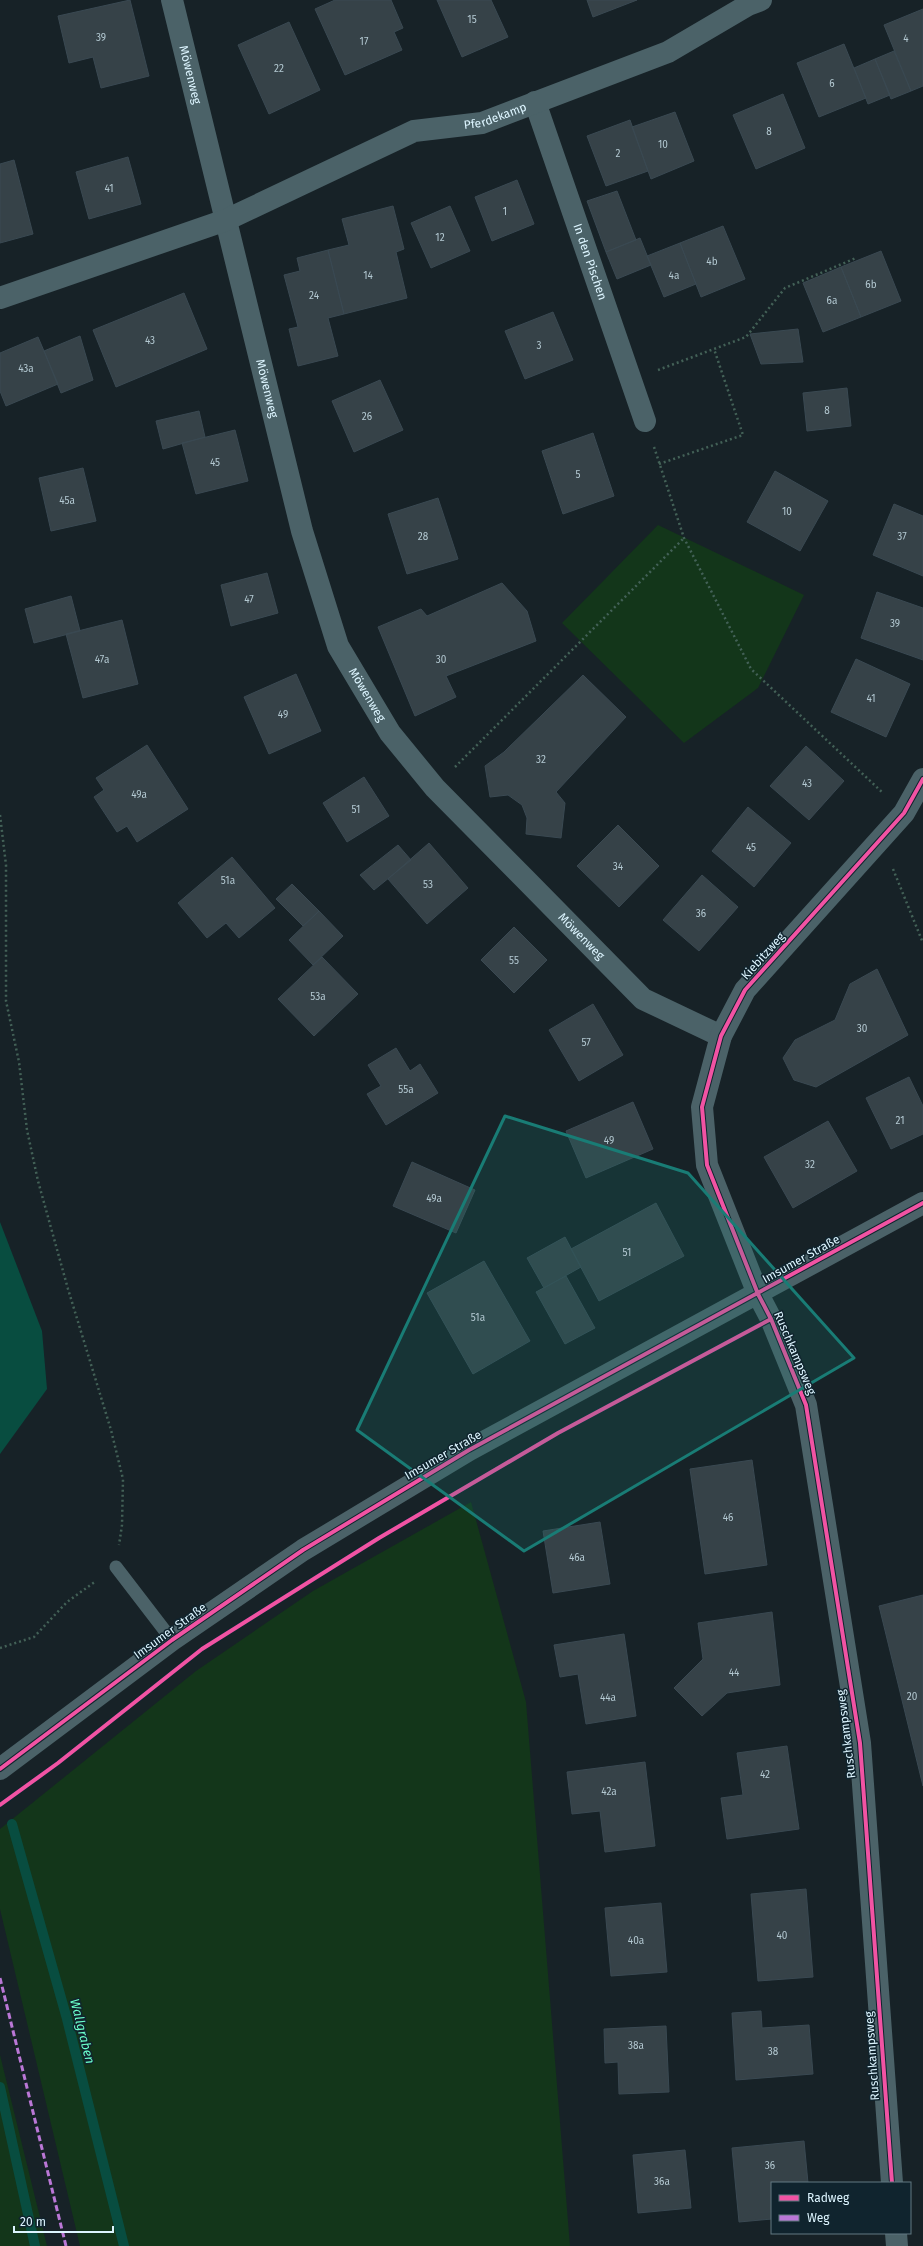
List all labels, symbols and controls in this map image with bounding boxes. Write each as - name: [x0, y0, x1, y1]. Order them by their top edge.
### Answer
- house number: 15: [467, 14, 477, 26]
- house number: 39: [96, 32, 106, 44]
- house number: 4: [903, 33, 909, 45]
- house number: 17: [360, 36, 369, 48]
- street label: Möwenweg: [176, 44, 204, 106]
- house number: 22: [274, 63, 284, 75]
- house number: 6: [829, 78, 835, 90]
- street label: Pferdekamp: [463, 100, 529, 132]
- house number: 8: [766, 126, 772, 138]
- house number: 10: [658, 139, 668, 151]
- house number: 2: [616, 148, 621, 160]
- house number: 41: [104, 183, 114, 195]
- house number: 1: [503, 206, 507, 218]
- street label: In den Pischen: [570, 222, 610, 302]
- house number: 12: [435, 232, 445, 244]
- house number: 4b: [706, 256, 718, 268]
- house number: 14: [363, 270, 374, 282]
- house number: 4a: [669, 270, 679, 282]
- house number: 6b: [865, 279, 877, 291]
- house number: 24: [309, 290, 320, 302]
- house number: 6a: [827, 295, 837, 307]
- house number: 43: [145, 335, 155, 347]
- house number: 3: [537, 340, 542, 352]
- street label: Möwenweg: [253, 358, 281, 420]
- house number: 43a: [18, 363, 34, 375]
- house number: 8: [824, 405, 830, 417]
- house number: 26: [362, 411, 372, 423]
- house number: 45: [210, 457, 220, 469]
- house number: 5: [575, 469, 581, 481]
- house number: 45a: [59, 495, 75, 507]
- house number: 10: [782, 506, 792, 518]
- house number: 28: [418, 531, 429, 543]
- house number: 37: [897, 531, 907, 543]
- house number: 47: [244, 594, 254, 606]
- house number: 39: [890, 618, 900, 630]
- house number: 47a: [95, 654, 109, 666]
- house number: 30: [436, 654, 447, 666]
- street label: Möwenweg: [346, 665, 389, 725]
- house number: 41: [866, 693, 876, 705]
- house number: 49: [278, 709, 288, 721]
- house number: 32: [536, 754, 546, 766]
- house number: 43: [802, 778, 812, 790]
- house number: 49a: [131, 789, 147, 801]
- house number: 51: [352, 804, 360, 816]
- house number: 45: [746, 842, 756, 854]
- house number: 34: [613, 861, 624, 873]
- house number: 51a: [221, 875, 235, 887]
- house number: 53: [423, 879, 433, 891]
- house number: 36: [696, 908, 706, 920]
- street label: Möwenweg: [555, 910, 608, 963]
- street label: Kiebitzweg: [738, 929, 788, 982]
- house number: 55: [509, 955, 519, 967]
- house number: 53a: [310, 991, 326, 1003]
- house number: 30: [857, 1023, 868, 1035]
- house number: 57: [581, 1037, 591, 1049]
- house number: 55a: [398, 1084, 414, 1096]
- house number: 21: [895, 1115, 905, 1127]
- house number: 49: [604, 1135, 614, 1147]
- house number: 32: [805, 1159, 815, 1171]
- house number: 49a: [426, 1193, 442, 1205]
- street label: Imsumer Straße: [760, 1232, 842, 1286]
- house number: 51: [623, 1247, 631, 1259]
- street label: Ruschkampsweg: [771, 1309, 819, 1398]
- house number: 51a: [471, 1312, 485, 1324]
- street label: Imsumer Straße: [402, 1427, 484, 1483]
- house number: 46: [723, 1512, 733, 1524]
- house number: 46a: [569, 1552, 585, 1564]
- street label: Imsumer Straße: [131, 1600, 209, 1662]
- house number: 44: [729, 1667, 740, 1679]
- street label: Ruschkampsweg: [834, 1688, 858, 1779]
- house number: 20: [907, 1691, 918, 1703]
- house number: 44a: [600, 1692, 616, 1704]
- house number: 42: [760, 1769, 770, 1781]
- house number: 42a: [601, 1786, 617, 1798]
- house number: 40: [777, 1930, 788, 1942]
- house number: 40a: [628, 1935, 644, 1947]
- water label: Wallgraben: [67, 1997, 98, 2065]
- street label: Ruschkampsweg: [862, 2010, 882, 2101]
- house number: 38a: [628, 2040, 644, 2052]
- house number: 38: [768, 2046, 779, 2058]
- house number: 36: [765, 2160, 775, 2172]
- house number: 36a: [654, 2176, 670, 2188]
- legend: [771, 2182, 911, 2234]
- text: Radweg: [807, 2191, 850, 2205]
- scale bar: [14, 2208, 113, 2234]
- text: Weg: [807, 2211, 830, 2225]
- text: 20 m: [20, 2215, 46, 2229]

